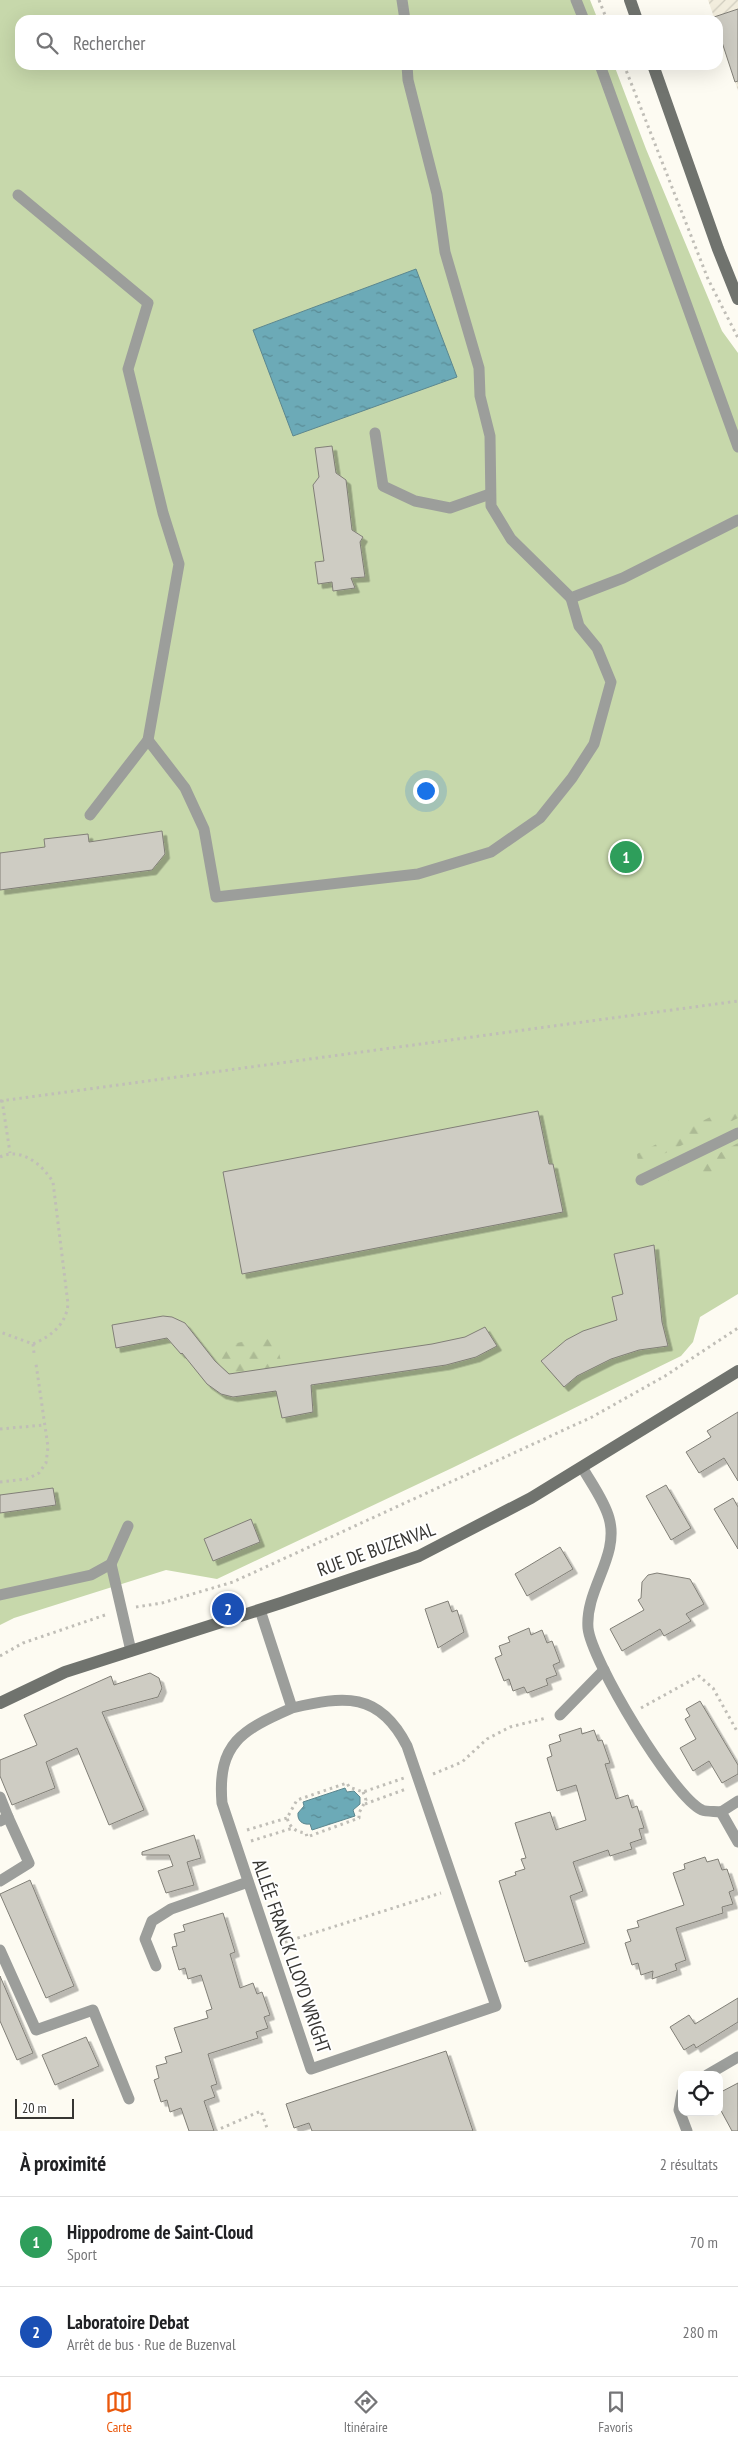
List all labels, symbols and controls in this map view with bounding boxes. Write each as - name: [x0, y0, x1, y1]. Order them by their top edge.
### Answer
- search box: [15, 15, 723, 70]
- icon: search: [33, 29, 61, 57]
- text: Rechercher: [73, 31, 145, 55]
- your location: [413, 778, 439, 804]
- pin: 1: [610, 838, 642, 876]
- street label: RUE DE BUZENVAL: [314, 1517, 438, 1581]
- pin: 2: [212, 1590, 244, 1628]
- street label: ALLÉE FRANCK LLOYD WRIGHT: [248, 1856, 337, 2057]
- map controls: [678, 2071, 723, 2116]
- button: locate: [678, 2071, 723, 2116]
- scale bar: [15, 2096, 74, 2119]
- text: 20 m: [22, 2099, 47, 2117]
- text: À proximité: [20, 2150, 106, 2177]
- text: 2 résultats: [660, 2154, 718, 2174]
- text: Hippodrome de Saint-Cloud: [67, 2220, 253, 2244]
- text: 1: [32, 2232, 40, 2252]
- text: 70 m: [690, 2232, 718, 2252]
- text: Sport: [67, 2244, 97, 2264]
- text: Laboratoire Debat: [67, 2310, 189, 2334]
- text: 2: [32, 2322, 40, 2342]
- text: 280 m: [683, 2322, 718, 2342]
- text: Arrêt de bus · Rue de Buzenval: [67, 2334, 236, 2354]
- tab: Carte: [105, 2388, 133, 2436]
- tab: Itinéraire: [344, 2388, 388, 2436]
- tab: Favoris: [598, 2388, 633, 2436]

